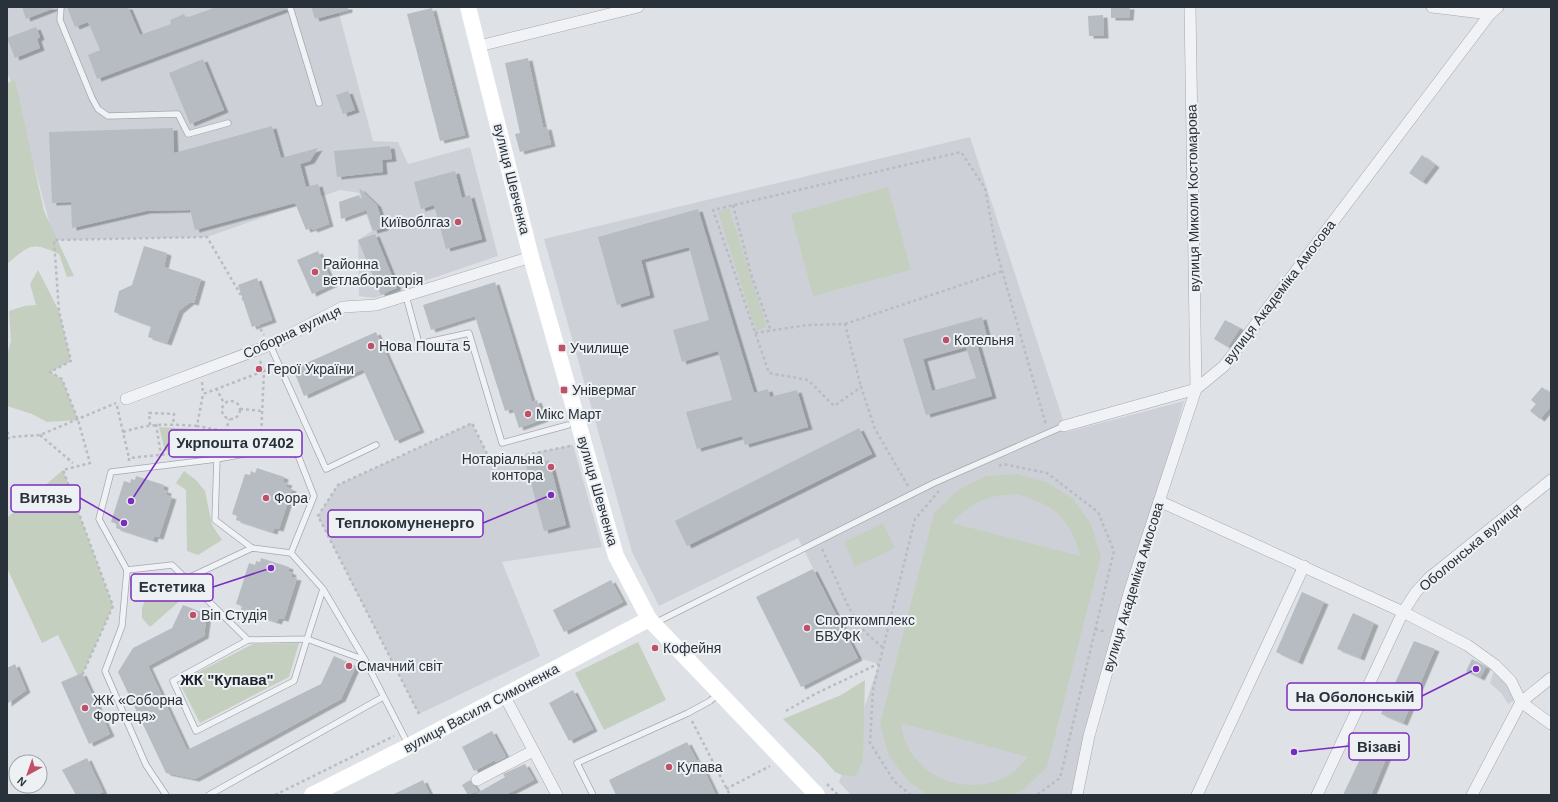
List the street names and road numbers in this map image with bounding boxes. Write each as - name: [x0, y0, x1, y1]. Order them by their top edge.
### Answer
- street label: вулиця Миколи Костомарова: [1183, 104, 1203, 292]
- street label: вулиця Шевченка: [490, 122, 534, 236]
- street label: вулиця Академіка Амосова: [1220, 217, 1339, 367]
- street label: Соборна вулиця: [240, 302, 344, 362]
- street label: вулиця Шевченка: [575, 434, 621, 548]
- street label: вулиця Академіка Амосова: [1100, 500, 1167, 674]
- street label: Оболонська вулиця: [1416, 500, 1524, 594]
- street label: вулиця Василя Симоненка: [401, 660, 562, 756]

